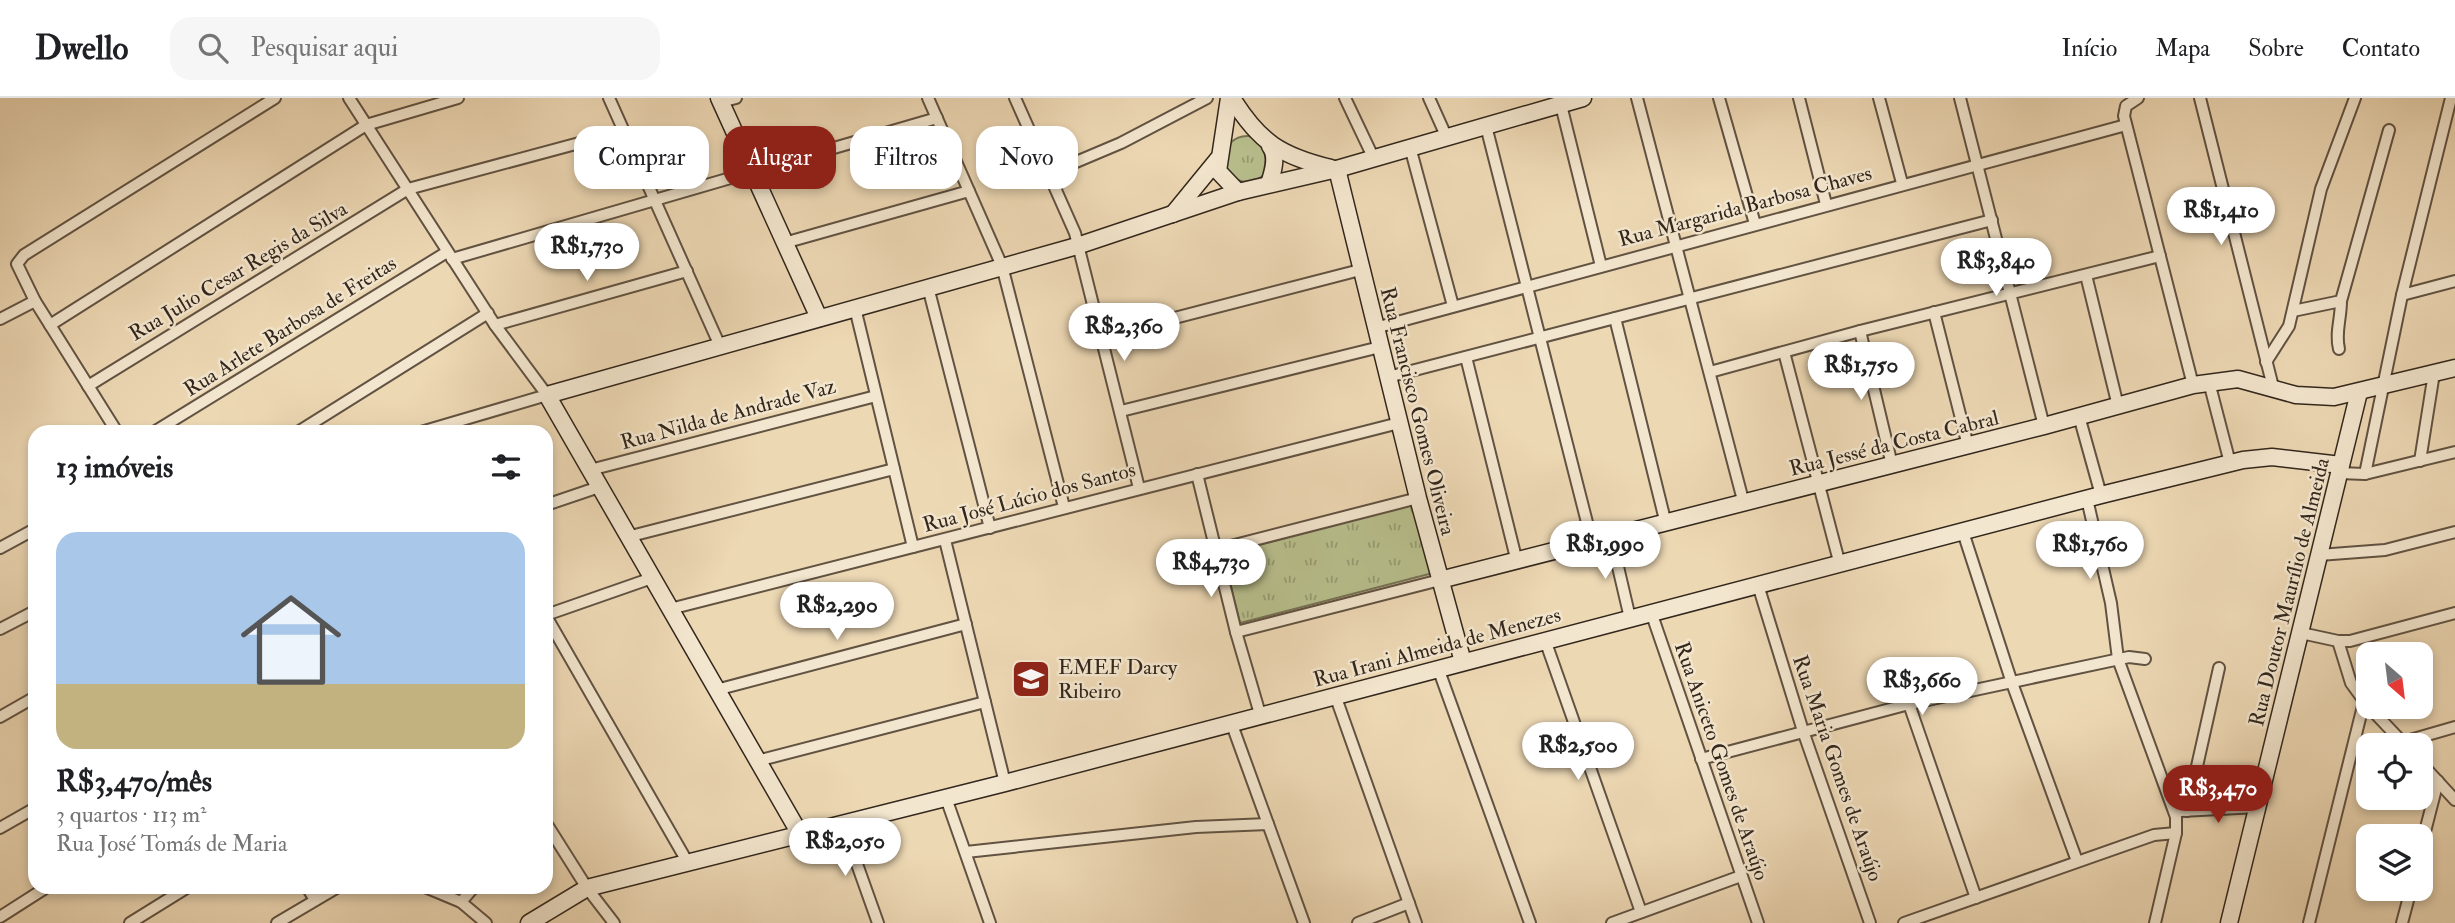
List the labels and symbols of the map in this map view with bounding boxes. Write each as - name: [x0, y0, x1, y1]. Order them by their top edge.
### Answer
- street label: Rua Margarida Barbosa Chaves: [1615, 160, 1875, 253]
- pin: R$1,410: [2156, 188, 2286, 247]
- street label: Rua Julio Cesar Regis da Silva: [124, 195, 353, 347]
- pin: R$1,730: [522, 223, 652, 283]
- pin: R$3,840: [1931, 238, 2061, 298]
- street label: Rua Arlete Barbosa de Freitas: [179, 250, 402, 403]
- street label: Rua Francisco Gomes Oliveira: [1374, 284, 1462, 538]
- pin: R$2,360: [1059, 303, 1189, 363]
- pin: R$1,750: [1796, 342, 1926, 402]
- street label: Rua Nilda de Andrade Vaz: [618, 373, 839, 456]
- street label: Rua Jessé da Costa Cabral: [1786, 404, 2002, 483]
- street label: Rua Doutor Maurílio de Almeida: [2243, 455, 2336, 729]
- street label: Rua José Lúcio dos Santos: [920, 456, 1138, 539]
- pin: R$1,990: [1540, 522, 1670, 581]
- pin: R$1,760: [2025, 522, 2155, 581]
- pin: R$4,730: [1146, 540, 1276, 599]
- pin: R$2,290: [772, 582, 902, 642]
- street label: Rua Irani Almeida de Menezes: [1310, 601, 1564, 694]
- street label: Rua Aniceto Gomes de Araújo: [1668, 638, 1775, 884]
- north arrow: [2356, 642, 2432, 719]
- street label: Rua Maria Gomes de Araújo: [1786, 651, 1889, 885]
- place label: EMEF Darcy Ribeiro: [1058, 654, 1178, 705]
- school or university icon: EMEF Darcy Ribeiro: [1010, 658, 1052, 700]
- pin: R$3,660: [1857, 658, 1987, 717]
- pin: R$2,500: [1513, 722, 1643, 782]
- pin: R$3,470: [2153, 766, 2283, 825]
- pin: R$2,050: [780, 818, 910, 878]

